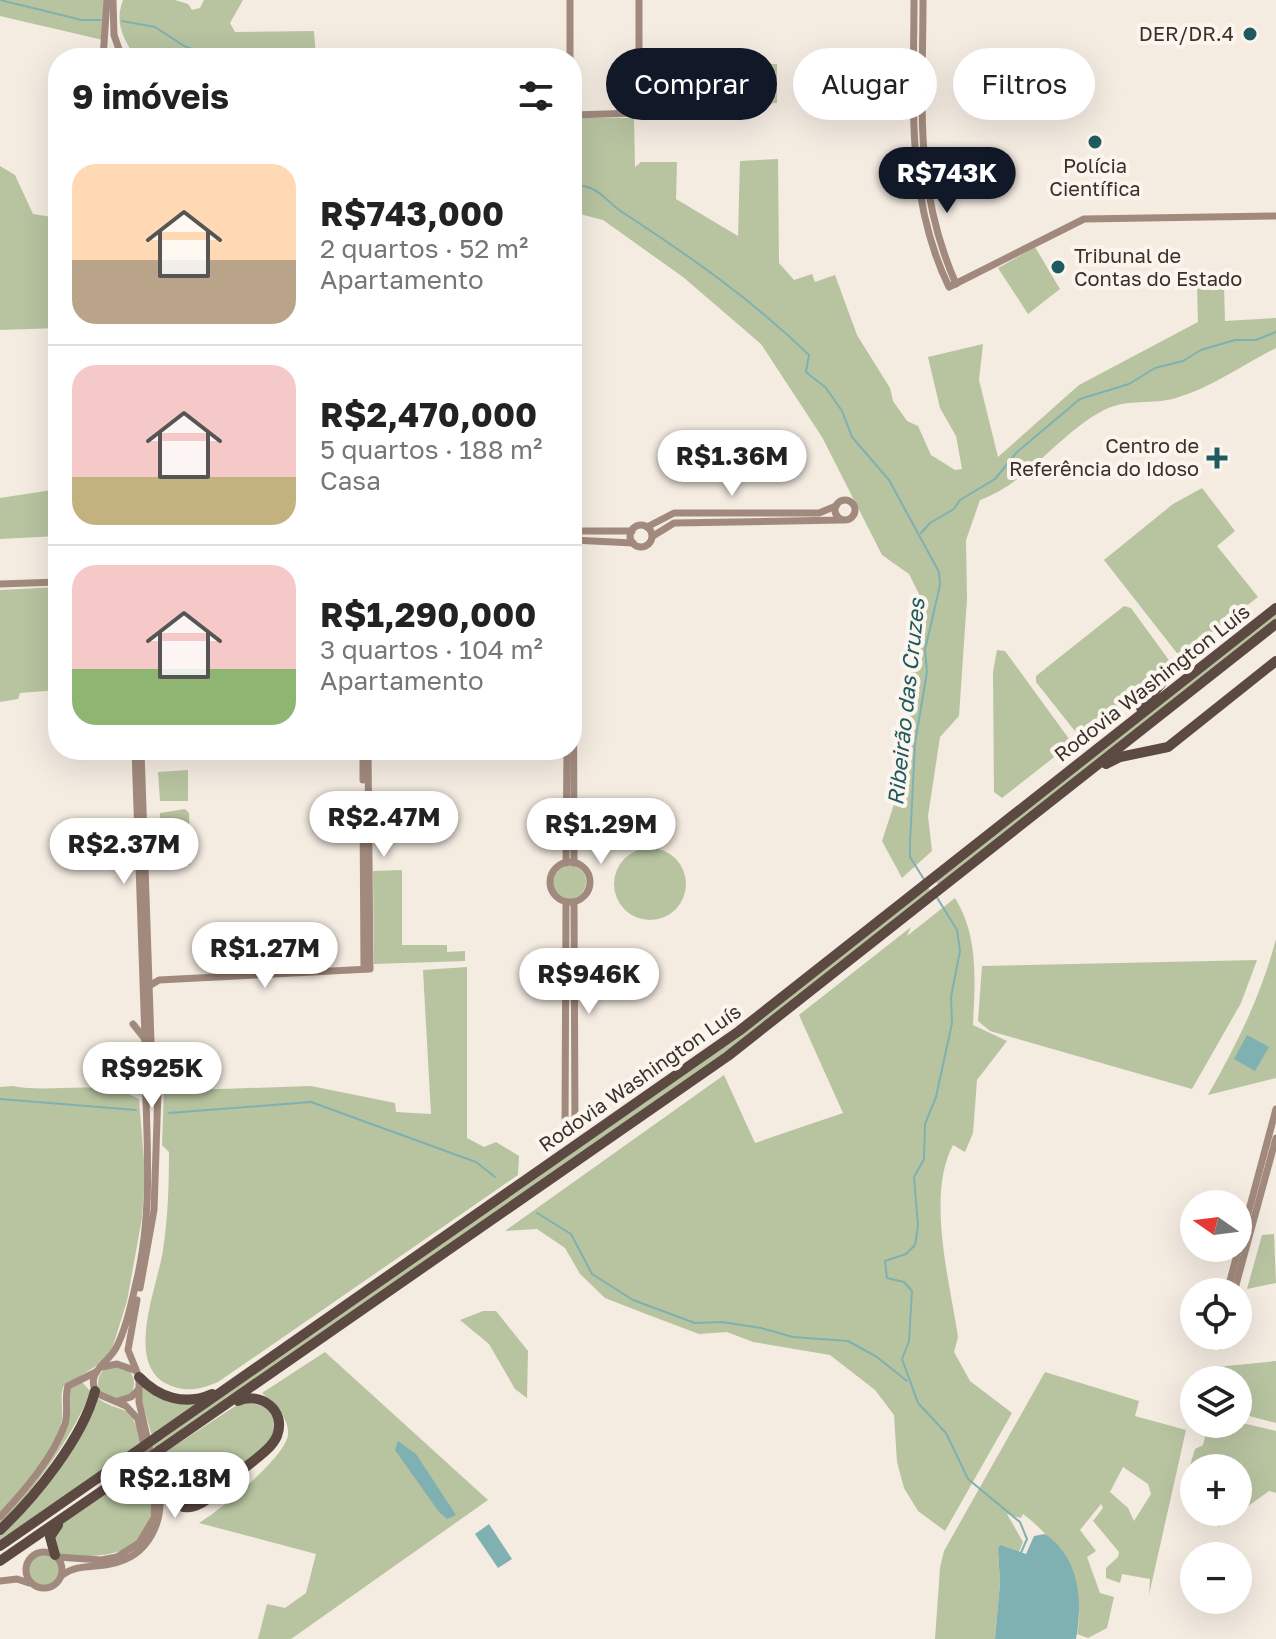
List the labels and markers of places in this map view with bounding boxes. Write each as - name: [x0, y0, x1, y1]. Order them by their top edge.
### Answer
- place label: DER/DR.4: [1139, 21, 1234, 45]
- marker: DER/DR.4: [1241, 25, 1259, 43]
- marker: Polícia Científica: [1086, 133, 1104, 151]
- pin: R$743K: [882, 147, 1012, 215]
- place label: Polícia Científica: [1049, 153, 1141, 200]
- place label: Tribunal de Contas do Estado: [1074, 243, 1242, 290]
- marker: Tribunal de Contas do Estado: [1049, 258, 1067, 276]
- pin: R$1.36M: [658, 430, 806, 498]
- place label: Centro de Referência do Idoso: [1009, 433, 1199, 480]
- marker: Centro de Referência do Idoso: [1206, 447, 1228, 469]
- pin: R$2.47M: [310, 791, 458, 859]
- pin: R$1.29M: [527, 798, 675, 866]
- pin: R$2.37M: [50, 818, 198, 886]
- pin: R$1.27M: [191, 922, 339, 990]
- pin: R$946K: [524, 948, 654, 1016]
- pin: R$925K: [87, 1042, 217, 1110]
- pin: R$2.18M: [101, 1452, 249, 1520]

